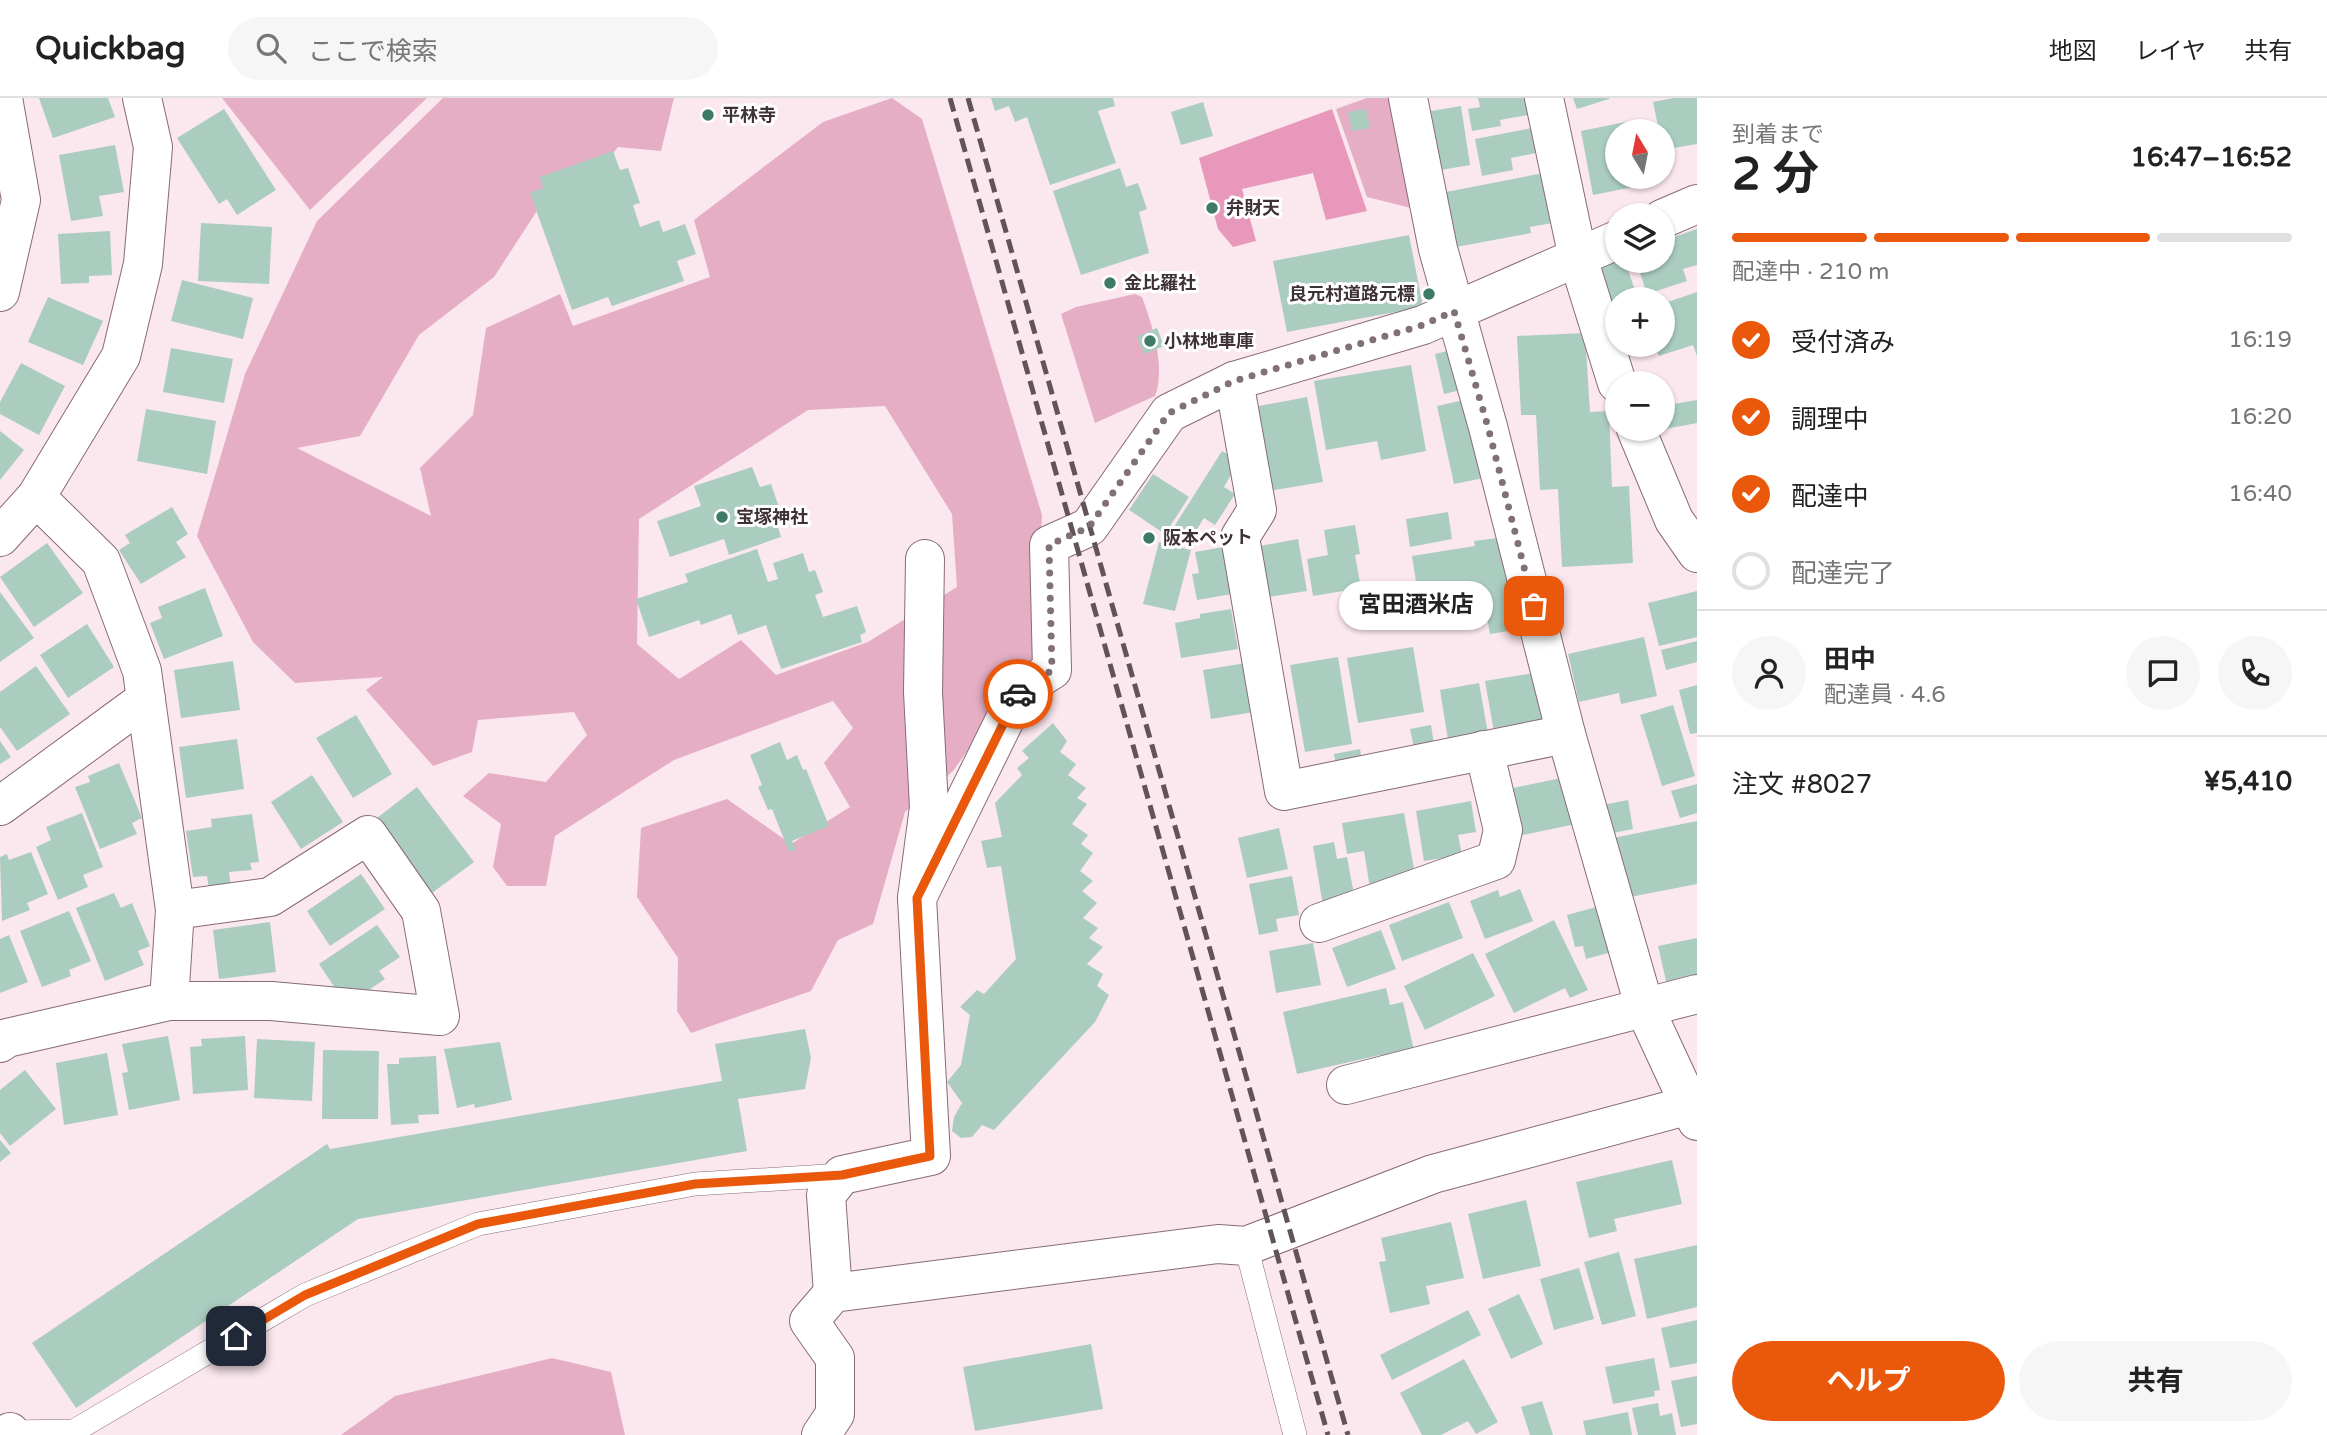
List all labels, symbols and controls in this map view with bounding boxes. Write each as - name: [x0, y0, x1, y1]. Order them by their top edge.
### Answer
- search box: [228, 17, 718, 80]
- text: Quickbag: [35, 29, 186, 68]
- icon: search: [252, 29, 290, 67]
- text: ここで検索: [308, 36, 438, 67]
- text: 地図: [2049, 37, 2097, 66]
- text: レイヤ: [2135, 37, 2206, 66]
- text: 共有: [2244, 37, 2292, 66]
- place label: 平林寺: [722, 104, 776, 126]
- marker: 平林寺: [700, 107, 716, 123]
- north arrow: [1605, 119, 1675, 189]
- map controls: [1605, 119, 1675, 441]
- text: 到着まで: [1732, 121, 1824, 149]
- text: 16:47–16:52: [2131, 142, 2292, 173]
- text: 2 分: [1732, 147, 1819, 202]
- place label: 弁財天: [1226, 197, 1280, 219]
- marker: 弁財天: [1204, 200, 1220, 216]
- button: layers: [1605, 203, 1675, 273]
- text: 配達中 · 210 m: [1732, 258, 1889, 286]
- place label: 金比羅社: [1124, 272, 1196, 294]
- marker: 金比羅社: [1102, 275, 1118, 291]
- place label: 良元村道路元標: [1289, 283, 1415, 305]
- marker: 良元村道路元標: [1421, 286, 1437, 302]
- button: +: [1605, 287, 1675, 357]
- icon: check: [1732, 321, 1770, 359]
- text: 16:19: [2228, 326, 2292, 354]
- text: 受付済み: [1791, 327, 1895, 358]
- place label: 小林地車庫: [1164, 330, 1254, 352]
- marker: 小林地車庫: [1142, 333, 1158, 349]
- button: −: [1605, 371, 1675, 441]
- icon: check: [1732, 398, 1770, 436]
- text: 16:20: [2228, 403, 2292, 431]
- text: 調理中: [1791, 404, 1869, 435]
- icon: check: [1732, 475, 1770, 513]
- text: 16:40: [2228, 480, 2292, 508]
- text: 配達中: [1791, 481, 1869, 512]
- place label: 宝塚神社: [736, 506, 808, 528]
- marker: 宝塚神社: [714, 509, 730, 525]
- place label: 阪本ペット: [1163, 527, 1253, 549]
- marker: 阪本ペット: [1141, 530, 1157, 546]
- text: 配達完了: [1791, 558, 1895, 589]
- pin: [1504, 576, 1564, 636]
- callout: 宮田酒米店: [1338, 582, 1492, 630]
- icon: bag: [1515, 587, 1553, 625]
- text: 宮田酒米店: [1359, 591, 1474, 619]
- button: person: [1732, 636, 1806, 710]
- button: chat: [2126, 636, 2200, 710]
- button: phone: [2218, 636, 2292, 710]
- text: 田中: [1824, 644, 1876, 675]
- courier: [983, 659, 1053, 729]
- icon: car: [999, 675, 1037, 713]
- text: 配達員 · 4.6: [1824, 681, 1946, 709]
- text: ¥5,410: [2204, 766, 2292, 797]
- text: 注文 #8027: [1732, 769, 1872, 800]
- pin: [206, 1306, 266, 1366]
- icon: home: [217, 1317, 255, 1355]
- button: ヘルプ: [1732, 1341, 2005, 1421]
- button: 共有: [2019, 1341, 2292, 1421]

